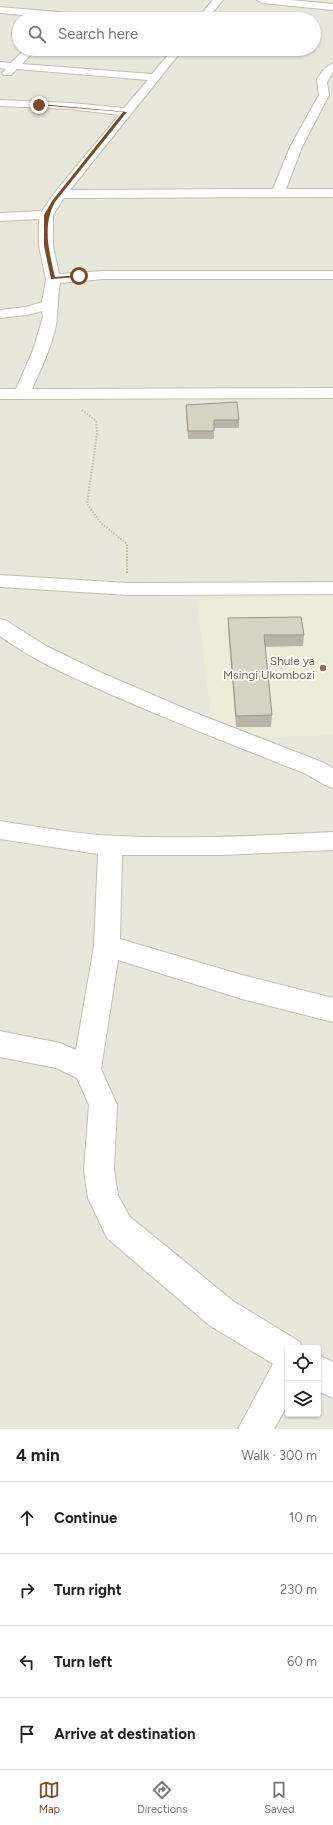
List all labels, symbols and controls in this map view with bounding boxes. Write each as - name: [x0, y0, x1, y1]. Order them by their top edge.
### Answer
- search box: [12, 12, 321, 56]
- icon: search: [26, 23, 48, 45]
- text: Search here: [58, 25, 138, 43]
- route end: [30, 96, 48, 114]
- route start: [70, 267, 88, 285]
- place label: Shule ya Msingi Ukombozi: [223, 654, 315, 682]
- marker: Shule ya Msingi Ukombozi: [318, 663, 328, 673]
- map controls: [285, 1345, 321, 1417]
- button: locate: [285, 1345, 321, 1381]
- button: layers: [285, 1381, 321, 1417]
- text: 4 min: [16, 1445, 60, 1465]
- text: Walk · 300 m: [242, 1448, 317, 1463]
- icon: ahead: [16, 1507, 38, 1529]
- text: Continue: [54, 1509, 117, 1527]
- text: 10 m: [289, 1510, 317, 1525]
- icon: right: [16, 1579, 38, 1601]
- text: Turn right: [54, 1581, 122, 1599]
- text: 230 m: [280, 1582, 317, 1597]
- icon: left: [16, 1651, 38, 1673]
- text: Turn left: [54, 1653, 112, 1671]
- text: 60 m: [287, 1654, 317, 1669]
- icon: arrive: [16, 1723, 38, 1745]
- text: Arrive at destination: [54, 1725, 195, 1743]
- tab: Map: [38, 1779, 60, 1816]
- tab: Directions: [137, 1779, 187, 1816]
- tab: Saved: [264, 1779, 295, 1816]

